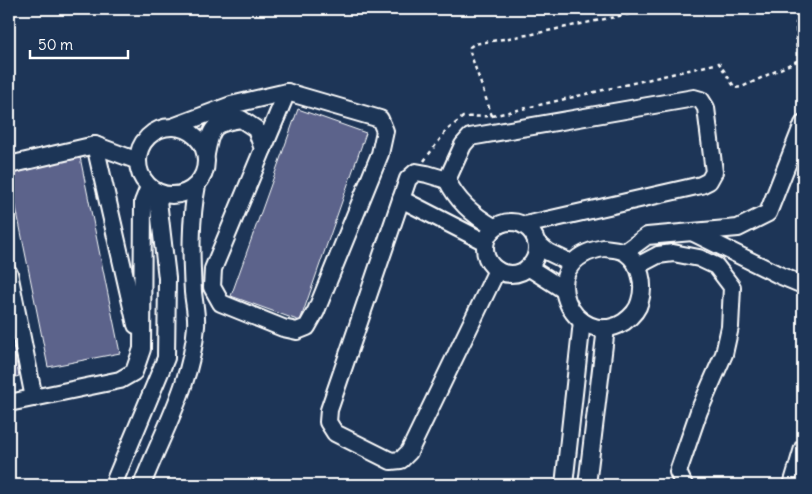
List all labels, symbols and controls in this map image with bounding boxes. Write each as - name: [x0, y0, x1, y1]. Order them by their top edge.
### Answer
- scale bar: [30, 28, 128, 60]
- text: 50 m: [38, 35, 73, 54]

